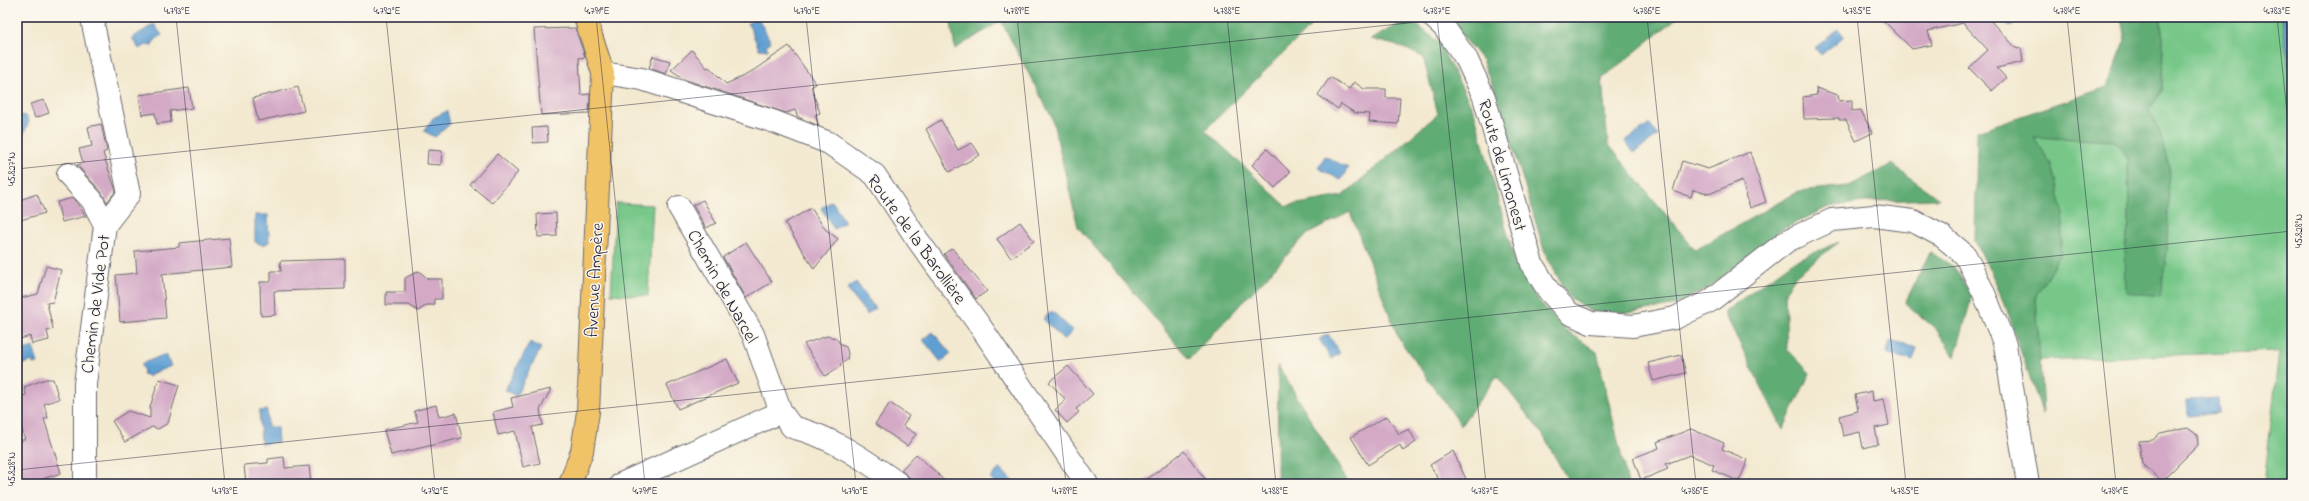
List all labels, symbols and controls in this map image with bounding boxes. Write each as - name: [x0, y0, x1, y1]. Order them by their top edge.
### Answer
- text: 4.793°E: [164, 4, 190, 19]
- text: 4.792°E: [374, 4, 401, 19]
- text: 4.791°E: [584, 4, 610, 19]
- text: 4.790°E: [794, 4, 820, 19]
- text: 4.789°E: [1004, 4, 1030, 19]
- text: 4.788°E: [1214, 4, 1240, 19]
- text: 4.787°E: [1424, 4, 1450, 19]
- text: 4.786°E: [1633, 4, 1661, 19]
- text: 4.785°E: [1843, 4, 1871, 19]
- text: 4.784°E: [2054, 4, 2080, 19]
- text: 4.783°E: [2264, 4, 2290, 19]
- street label: Route de Limonest: [1470, 96, 1532, 235]
- text: 45.827°N: [5, 152, 20, 186]
- street label: Route de la Barollière: [859, 170, 972, 311]
- text: 45.828°N: [2292, 214, 2307, 248]
- street label: Avenue Ampère: [580, 221, 612, 338]
- street label: Chemin de Narcel: [679, 225, 763, 349]
- street label: Chemin de Vide Pot: [76, 233, 118, 375]
- text: 45.828°N: [5, 452, 20, 486]
- text: 4.793°E: [212, 484, 238, 499]
- text: 4.792°E: [422, 484, 449, 499]
- text: 4.791°E: [632, 484, 658, 499]
- text: 4.790°E: [842, 484, 868, 499]
- text: 4.789°E: [1052, 484, 1078, 499]
- text: 4.788°E: [1262, 484, 1288, 499]
- text: 4.787°E: [1472, 484, 1498, 499]
- text: 4.786°E: [1681, 484, 1709, 499]
- text: 4.785°E: [1891, 484, 1919, 499]
- text: 4.784°E: [2102, 484, 2128, 499]

